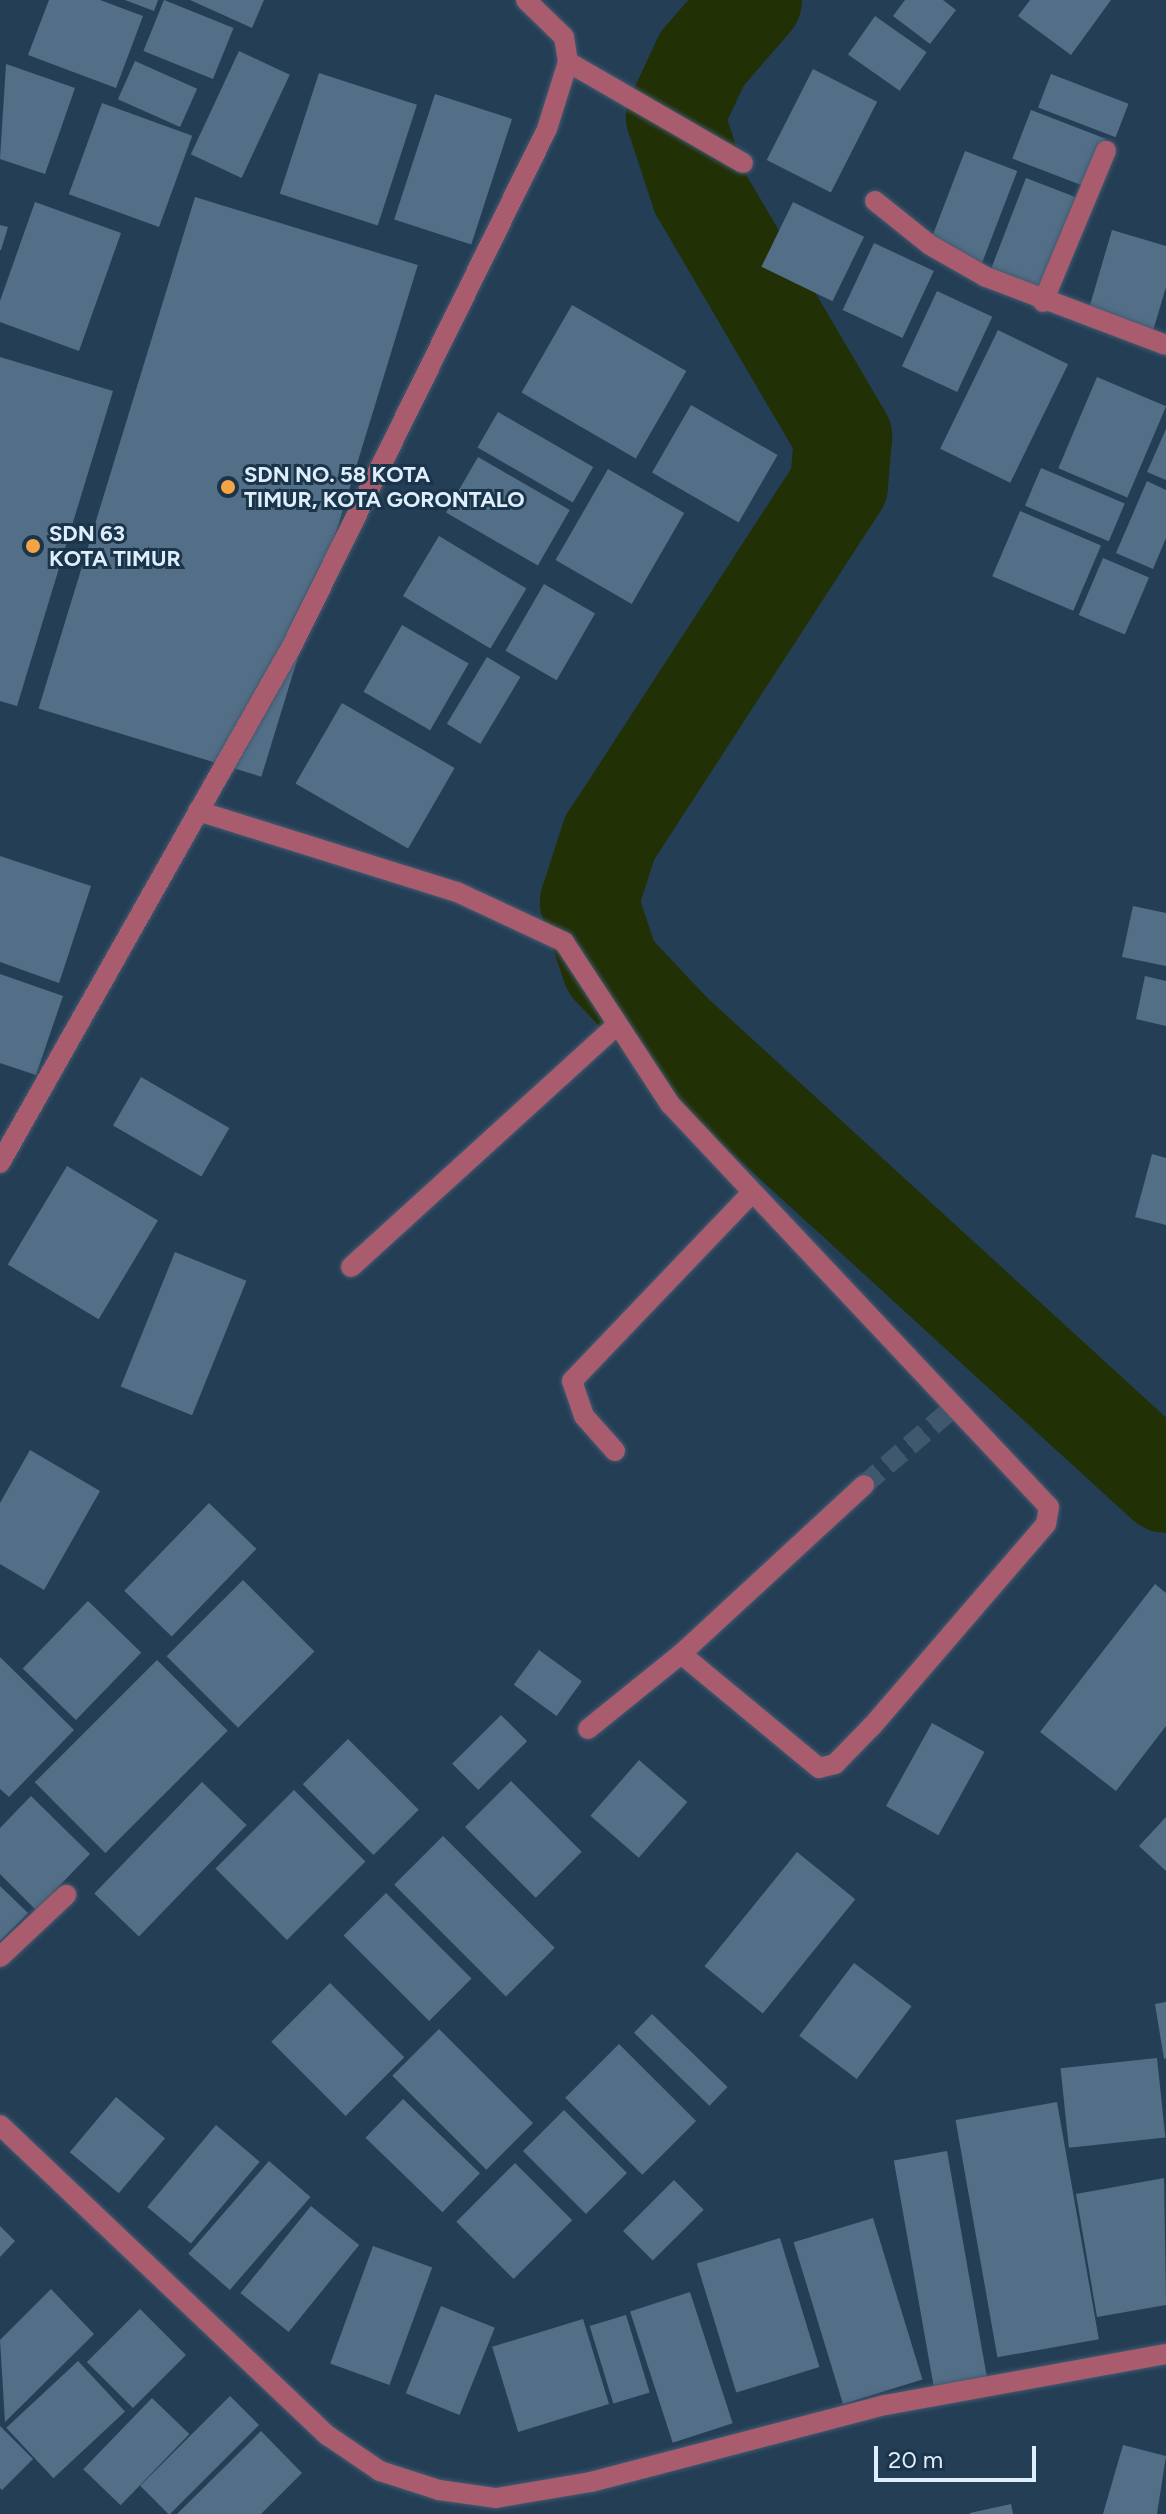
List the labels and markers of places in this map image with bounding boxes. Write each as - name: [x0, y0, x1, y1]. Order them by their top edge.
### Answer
- place label: SDN NO. 58 KOTA TIMUR, KOTA GORONTALO: [244, 461, 525, 512]
- marker: SDN NO. 58 KOTA TIMUR, KOTA GORONTALO: [219, 478, 237, 496]
- place label: SDN 63 KOTA TIMUR: [49, 520, 181, 572]
- marker: SDN 63 KOTA TIMUR: [24, 537, 42, 555]

